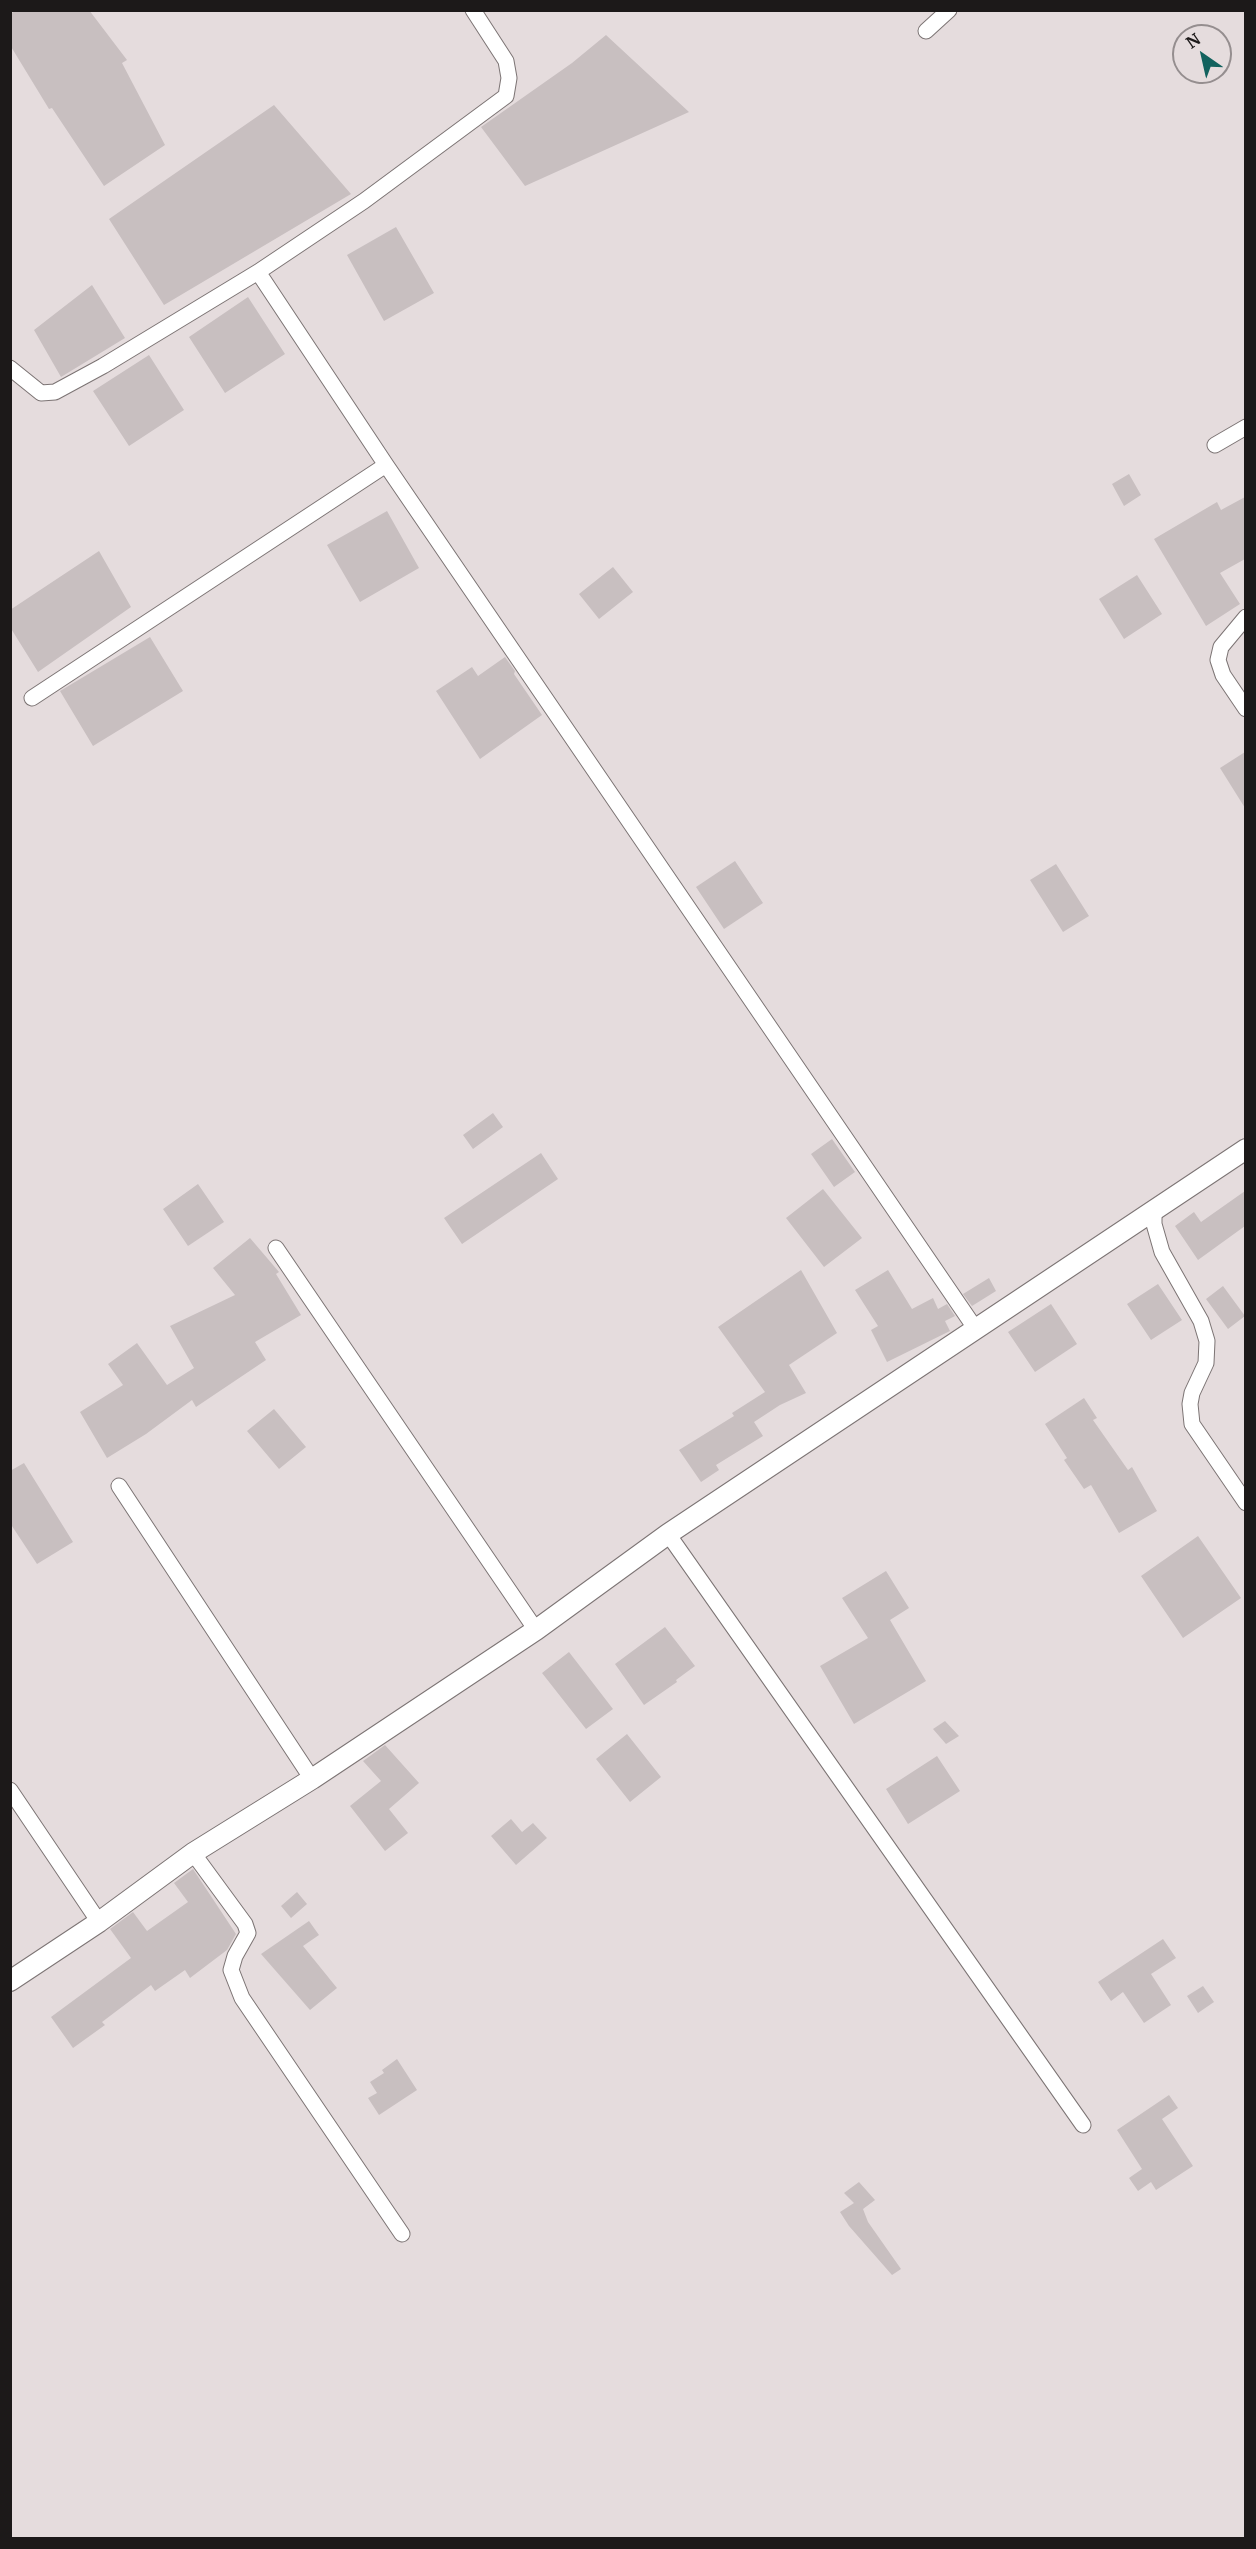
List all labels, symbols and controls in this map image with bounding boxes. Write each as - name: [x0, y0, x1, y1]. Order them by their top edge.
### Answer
- north arrow: [1172, 24, 1232, 84]
- text: N: [1182, 29, 1204, 53]

